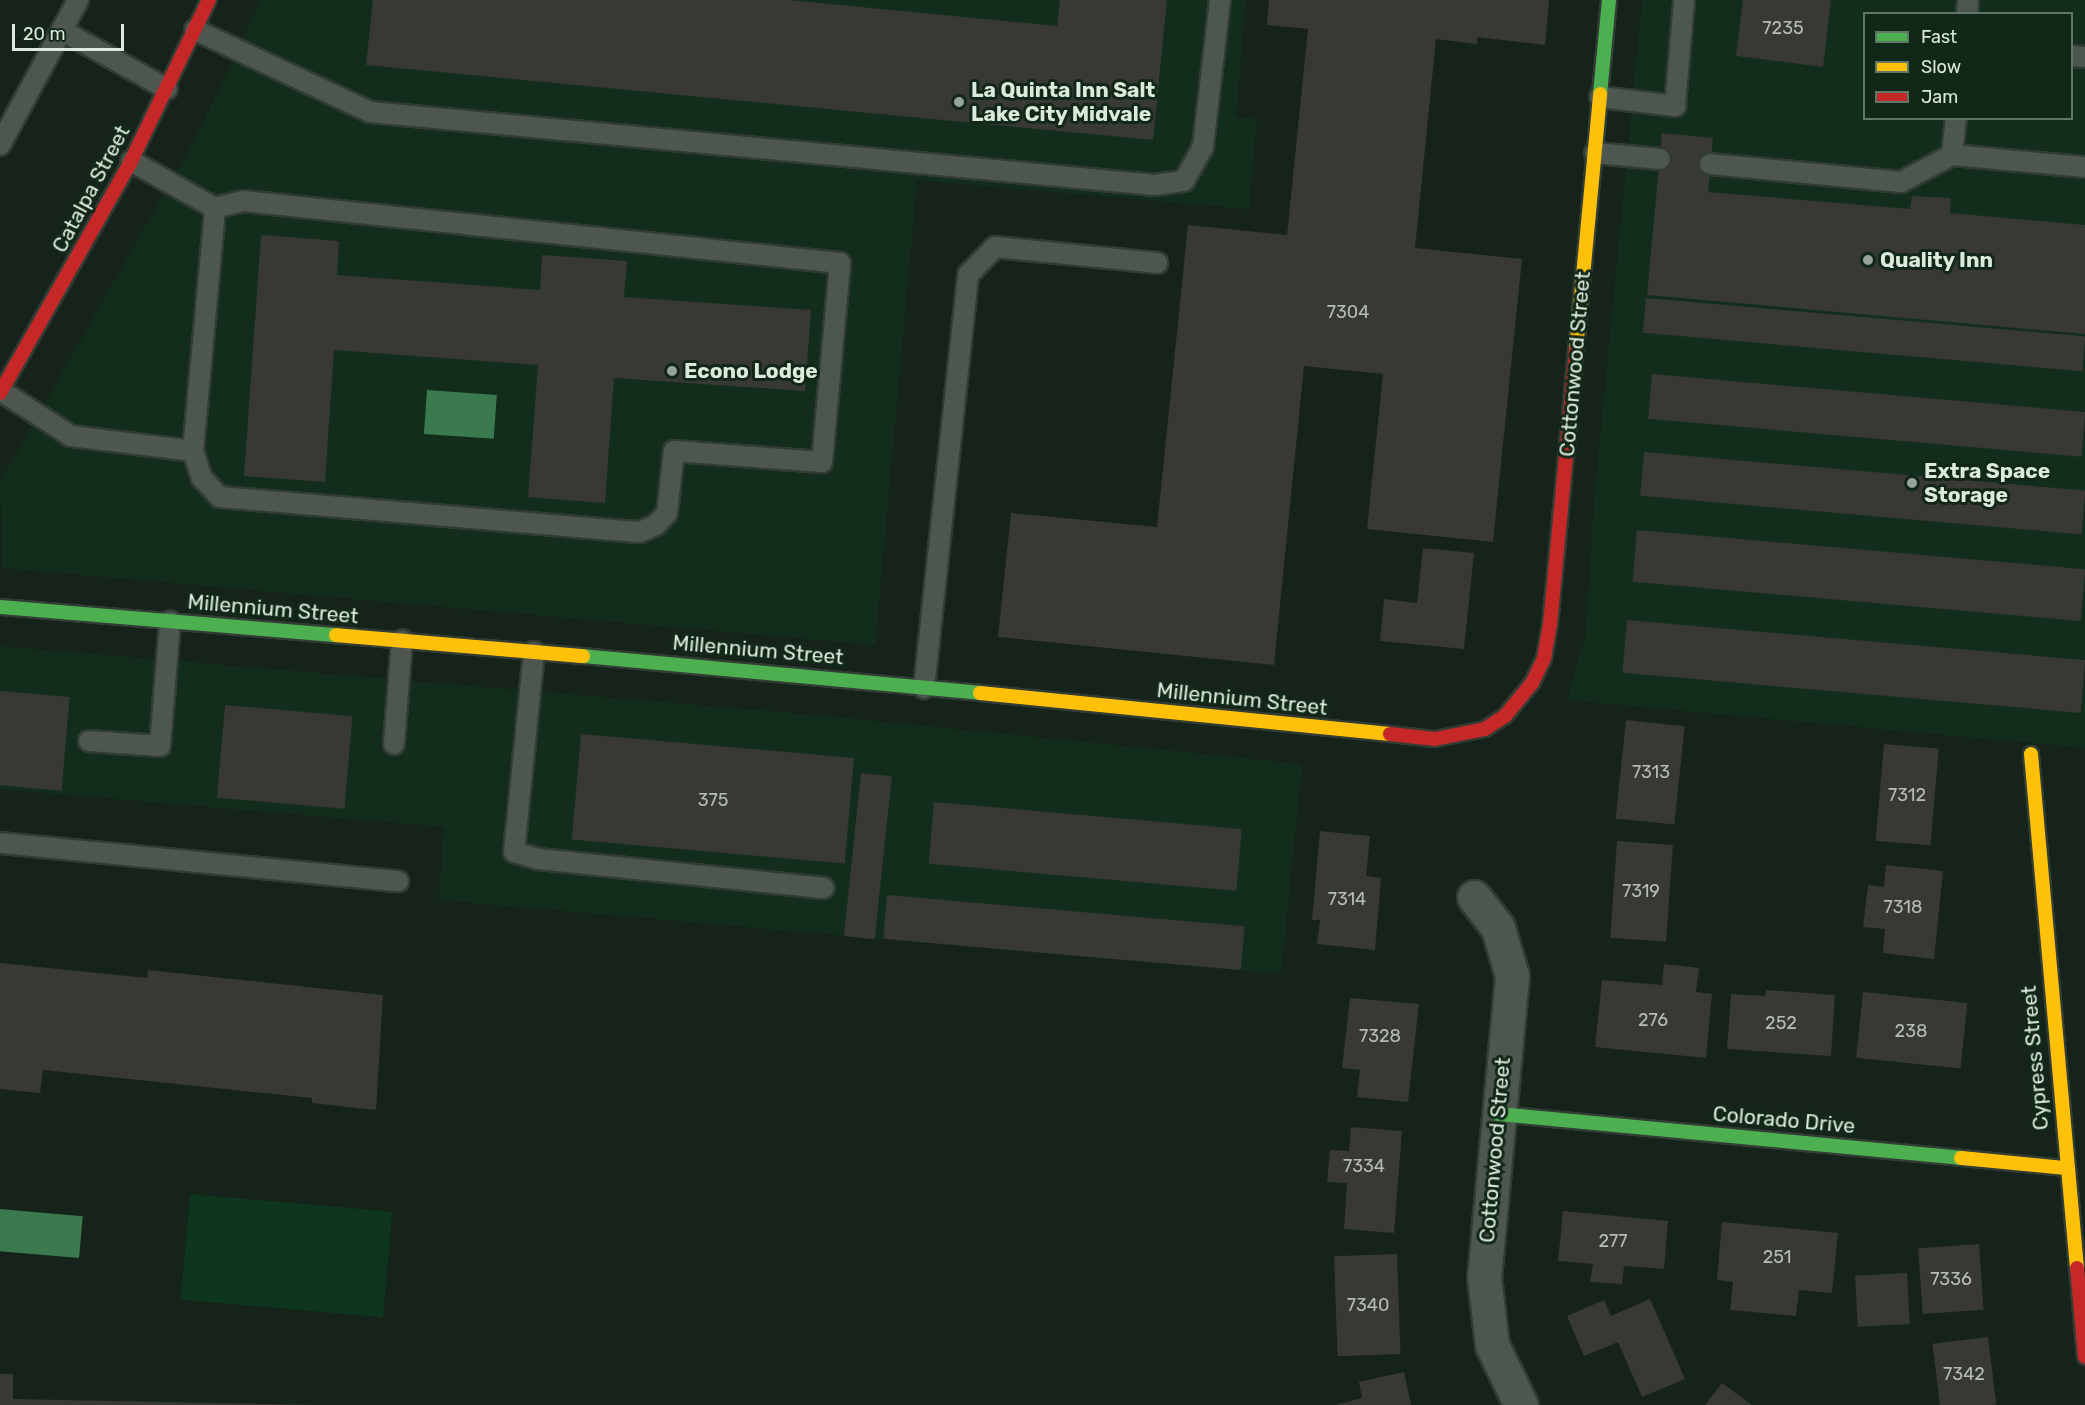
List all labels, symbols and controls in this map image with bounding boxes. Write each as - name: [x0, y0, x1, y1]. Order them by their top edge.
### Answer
- scale bar: [15, 12, 128, 50]
- legend: [1863, 12, 2073, 120]
- house number: 7235: [1762, 17, 1804, 39]
- text: 20 m: [23, 23, 65, 45]
- text: Fast: [1921, 26, 1957, 48]
- text: Slow: [1921, 56, 1961, 78]
- place label: La Quinta Inn Salt Lake City Midvale: [971, 77, 1155, 127]
- text: Jam: [1921, 86, 1958, 108]
- marker: La Quinta Inn Salt Lake City Midvale: [952, 95, 966, 109]
- street label: Catalpa Street: [47, 121, 135, 257]
- place label: Quality Inn: [1880, 247, 1993, 273]
- marker: Quality Inn: [1861, 253, 1875, 267]
- street label: Cottonwood Street: [1554, 270, 1596, 458]
- house number: 7304: [1327, 301, 1369, 323]
- place label: Econo Lodge: [684, 358, 818, 384]
- marker: Econo Lodge: [665, 364, 679, 378]
- place label: Extra Space Storage: [1924, 458, 2050, 508]
- marker: Extra Space Storage: [1905, 476, 1919, 490]
- street label: Millennium Street: [187, 589, 359, 629]
- street label: Millennium Street: [672, 630, 844, 670]
- street label: Millennium Street: [1155, 678, 1329, 720]
- house number: 7313: [1632, 761, 1670, 783]
- house number: 7312: [1888, 784, 1926, 806]
- house number: 375: [698, 789, 728, 811]
- house number: 7319: [1622, 880, 1660, 902]
- house number: 7314: [1328, 888, 1366, 910]
- house number: 7318: [1884, 896, 1922, 918]
- street label: Cypress Street: [2016, 985, 2054, 1131]
- house number: 276: [1638, 1009, 1668, 1031]
- house number: 252: [1765, 1012, 1797, 1034]
- house number: 238: [1895, 1020, 1927, 1042]
- house number: 7328: [1359, 1025, 1401, 1047]
- street label: Cottonwood Street: [1474, 1056, 1516, 1244]
- street label: Colorado Drive: [1712, 1101, 1856, 1139]
- house number: 7334: [1343, 1155, 1385, 1177]
- house number: 277: [1598, 1230, 1628, 1252]
- house number: 251: [1763, 1246, 1791, 1268]
- house number: 7336: [1930, 1268, 1972, 1290]
- house number: 7340: [1347, 1294, 1389, 1316]
- house number: 7342: [1943, 1363, 1985, 1385]

